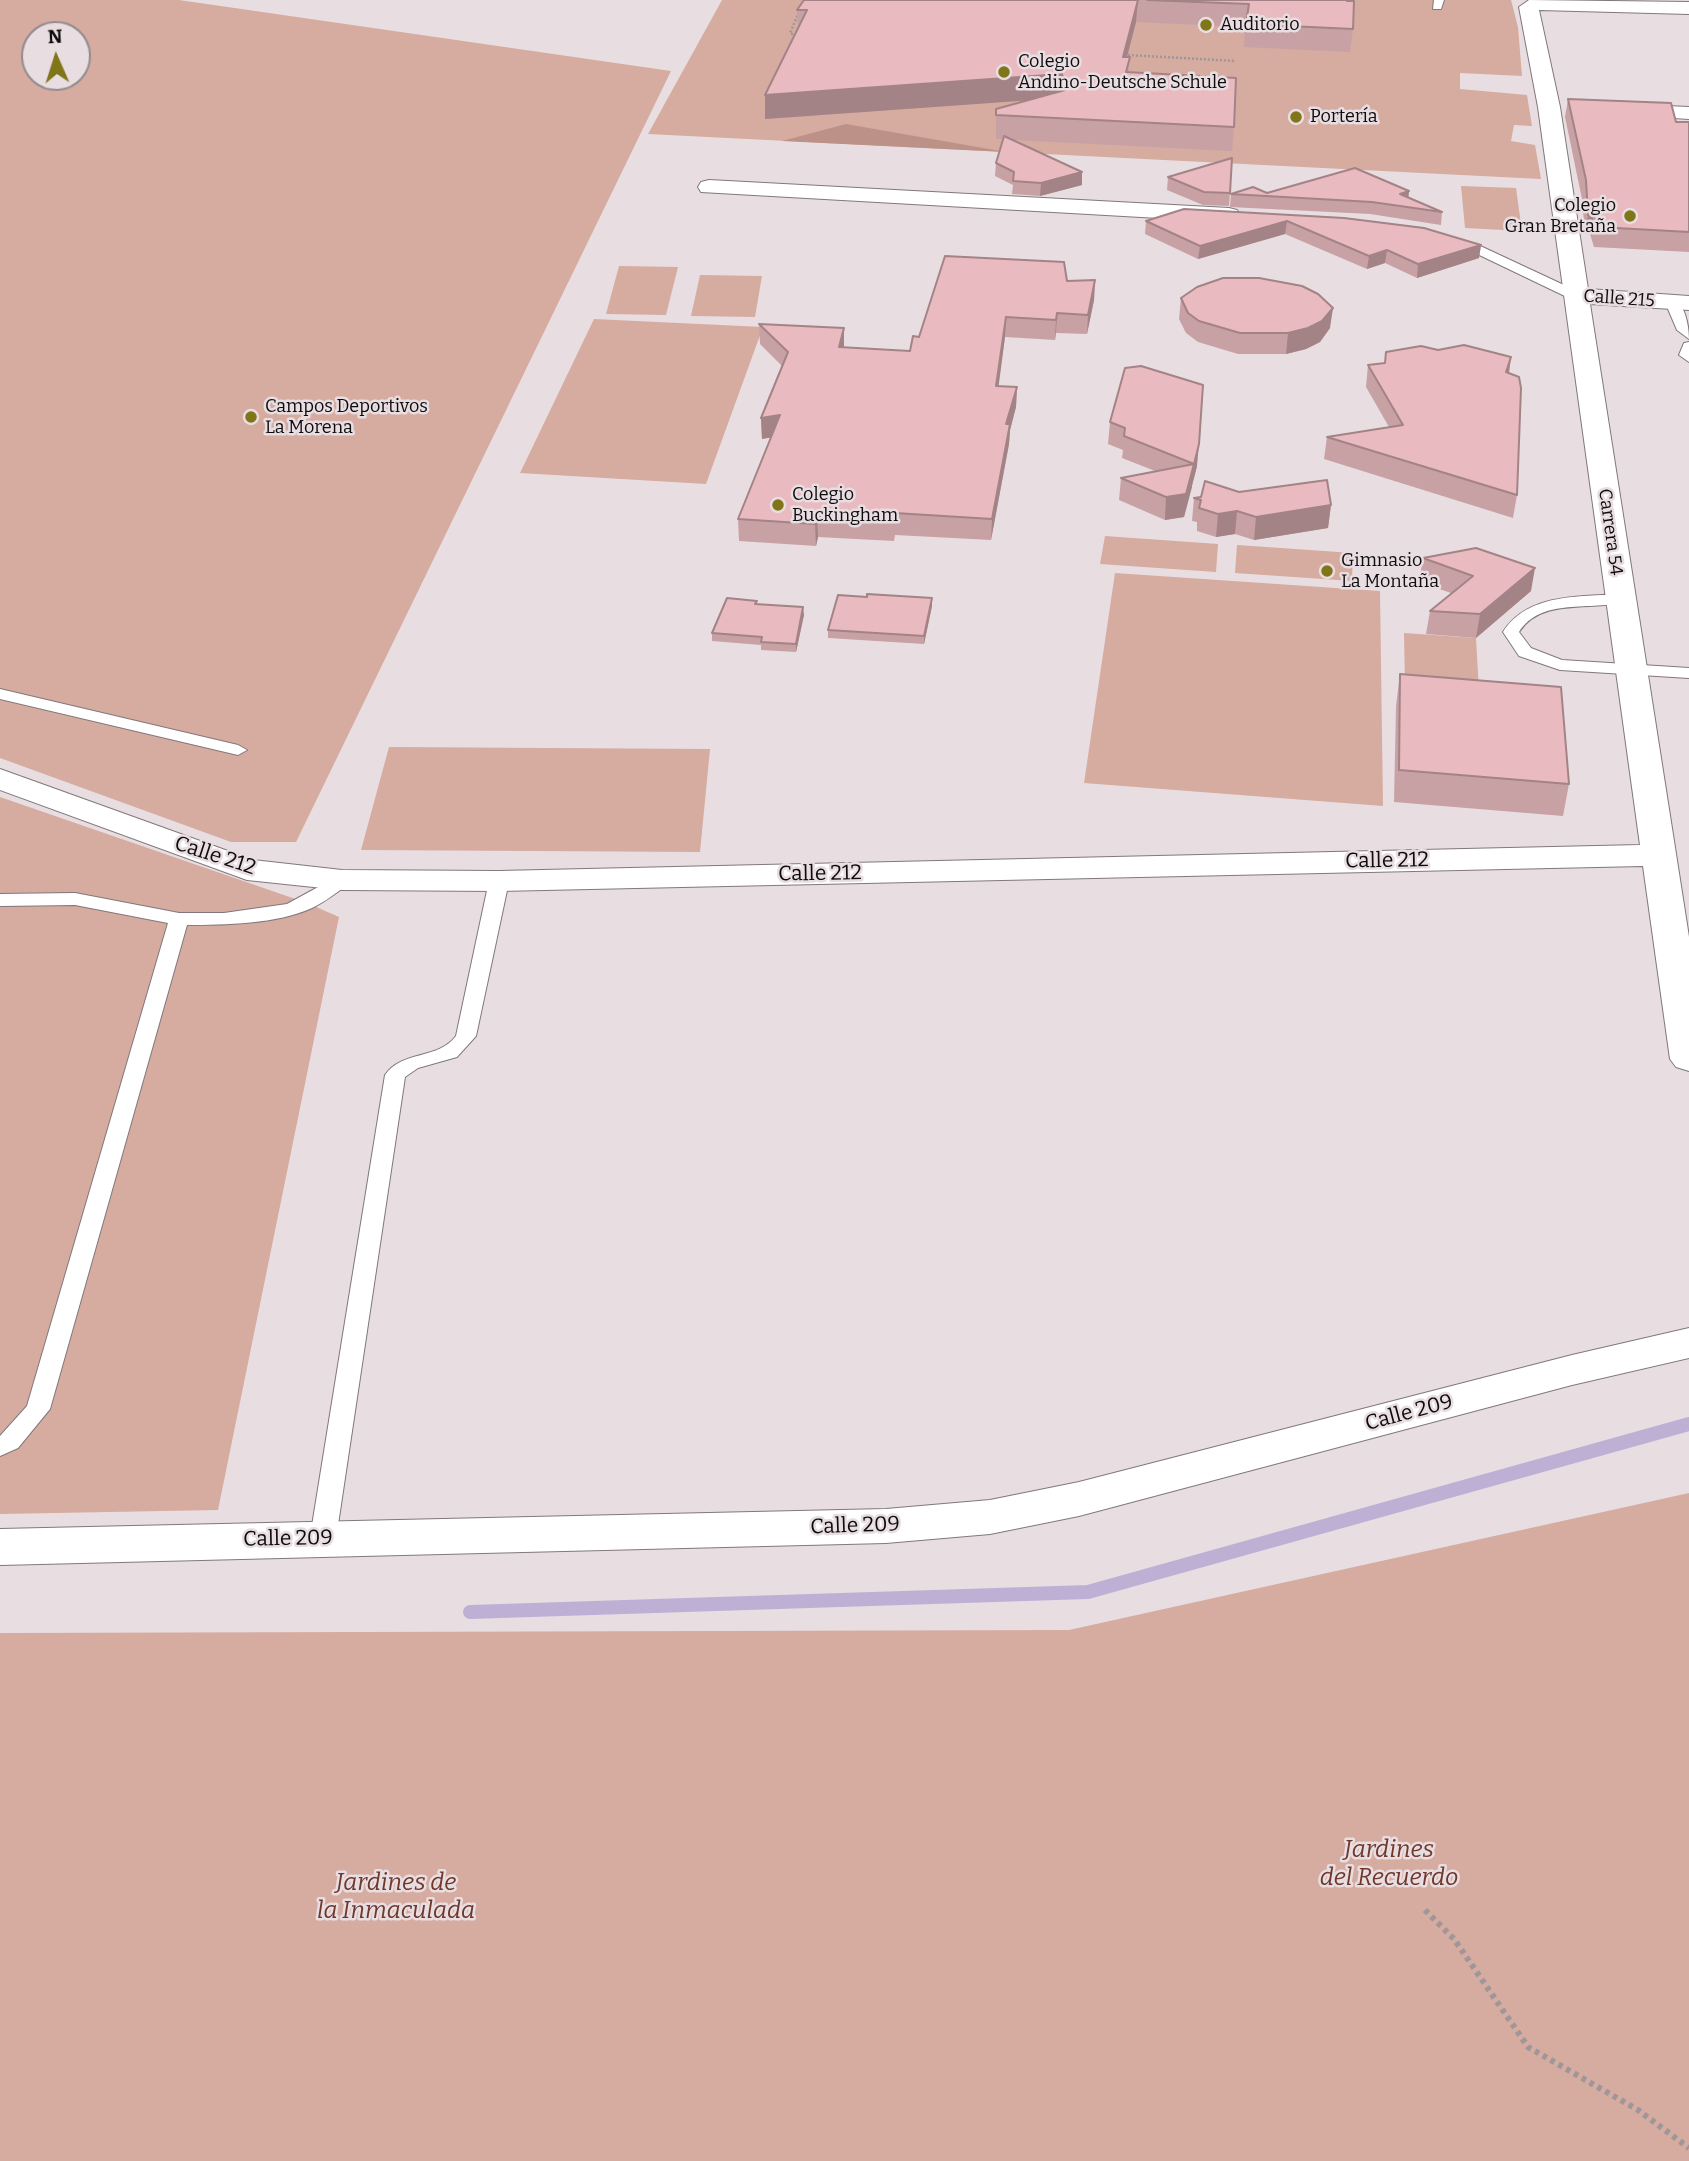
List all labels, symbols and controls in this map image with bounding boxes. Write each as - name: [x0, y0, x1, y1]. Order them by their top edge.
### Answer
- place label: Auditorio: [1220, 14, 1299, 36]
- marker: Auditorio: [1198, 17, 1214, 33]
- north arrow: [21, 21, 91, 91]
- text: N: [47, 25, 63, 48]
- place label: Colegio Andino-Deutsche Schule: [1018, 51, 1227, 94]
- marker: Colegio Andino-Deutsche Schule: [996, 64, 1012, 80]
- place label: Portería: [1310, 106, 1378, 128]
- marker: Portería: [1288, 109, 1304, 125]
- place label: Colegio Gran Bretaña: [1504, 195, 1616, 238]
- marker: Colegio Gran Bretaña: [1622, 208, 1638, 224]
- street label: Calle 215: [1583, 286, 1655, 312]
- place label: Campos Deportivos La Morena: [265, 396, 428, 438]
- marker: Campos Deportivos La Morena: [243, 409, 259, 425]
- place label: Colegio Buckingham: [792, 484, 898, 526]
- street label: Carrera 54: [1593, 487, 1627, 577]
- marker: Colegio Buckingham: [770, 497, 786, 513]
- place label: Gimnasio La Montaña: [1341, 550, 1439, 592]
- marker: Gimnasio La Montaña: [1319, 563, 1335, 579]
- street label: Calle 212: [171, 831, 259, 881]
- street label: Calle 212: [1345, 848, 1429, 874]
- street label: Calle 212: [778, 861, 862, 887]
- street label: Calle 209: [1362, 1389, 1456, 1437]
- street label: Calle 209: [810, 1512, 900, 1540]
- street label: Calle 209: [243, 1526, 333, 1552]
- park label: Jardines del Recuerdo: [1320, 1836, 1458, 1892]
- park label: Jardines de la Inmaculada: [317, 1869, 475, 1925]

